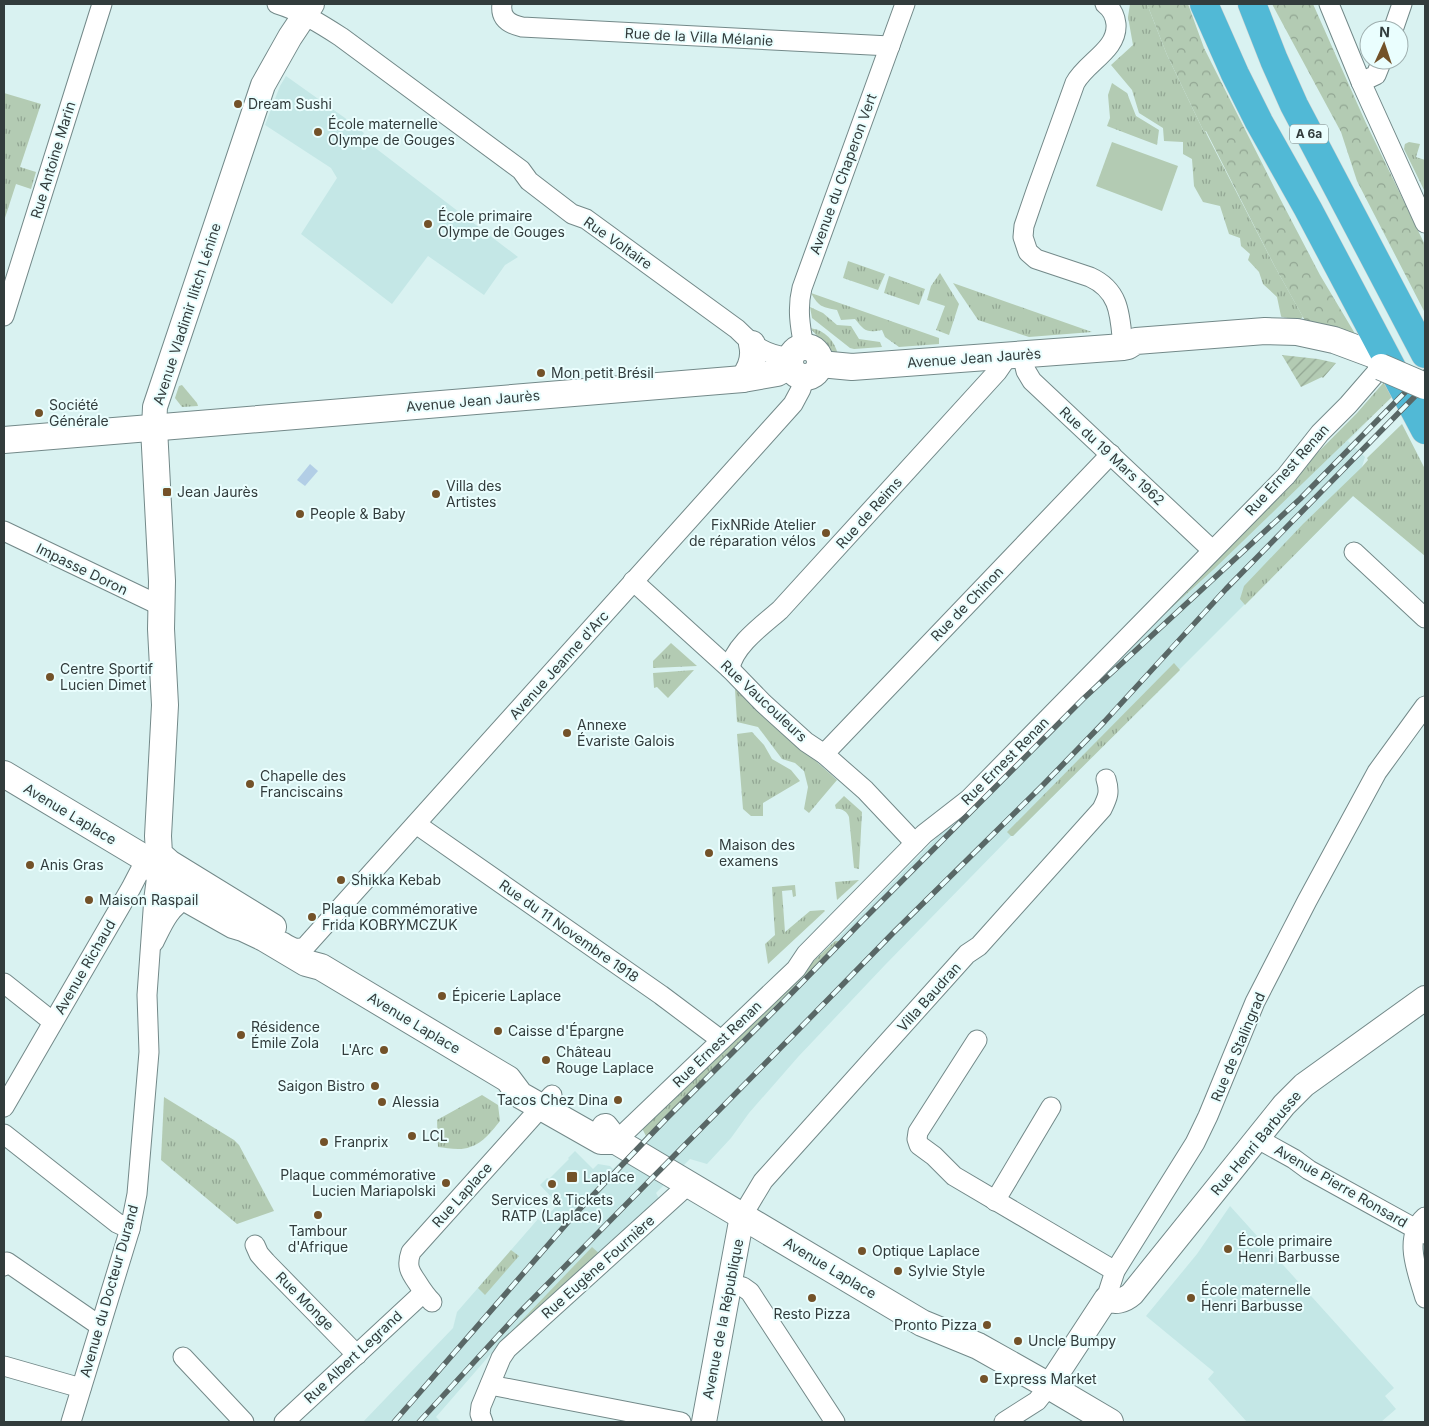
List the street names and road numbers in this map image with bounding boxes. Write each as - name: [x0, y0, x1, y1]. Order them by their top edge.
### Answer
- street label: Rue de la Villa Mélanie: [624, 24, 774, 49]
- street label: Avenue du Chaperon Vert: [806, 91, 880, 257]
- street label: Rue Antoine Marin: [27, 99, 78, 220]
- road number: A 6a: [1290, 125, 1328, 144]
- street label: Rue Voltaire: [581, 213, 656, 272]
- street label: Avenue Vladimir Ilitch Lénine: [149, 221, 224, 407]
- street label: Avenue Jean Jaurès: [906, 344, 1041, 371]
- street label: Avenue Jean Jaurès: [405, 386, 541, 415]
- street label: Rue du 19 Mars 1962: [1056, 403, 1168, 509]
- street label: Rue Ernest Renan: [1241, 420, 1332, 519]
- street label: Rue de Reims: [832, 474, 905, 552]
- street label: Impasse Doron: [34, 539, 131, 598]
- street label: Rue de Chinon: [927, 563, 1006, 644]
- street label: Avenue Jeanne d'Arc: [505, 607, 612, 722]
- street label: Rue Vaucouleurs: [718, 656, 811, 745]
- street label: Rue Ernest Renan: [957, 713, 1052, 808]
- street label: Avenue Laplace: [21, 779, 120, 848]
- street label: Rue du 11 Novembre 1918: [496, 876, 642, 985]
- street label: Avenue Richaud: [51, 916, 119, 1017]
- street label: Villa Baudran: [893, 959, 964, 1035]
- street label: Avenue Laplace: [365, 988, 464, 1057]
- street label: Rue de Stalingrad: [1207, 990, 1268, 1104]
- street label: Rue Ernest Renan: [669, 997, 765, 1090]
- street label: Rue Henri Barbusse: [1207, 1087, 1304, 1198]
- street label: Avenue Pierre Ronsard: [1272, 1141, 1411, 1231]
- street label: Rue Laplace: [428, 1159, 495, 1231]
- street label: Avenue du Docteur Durand: [76, 1203, 141, 1379]
- street label: Rue Eugène Fournière: [538, 1211, 658, 1322]
- street label: Avenue Laplace: [781, 1233, 880, 1302]
- street label: Avenue de la République: [699, 1237, 746, 1401]
- street label: Rue Monge: [273, 1268, 338, 1333]
- street label: Rue Albert Legrand: [300, 1307, 405, 1406]

